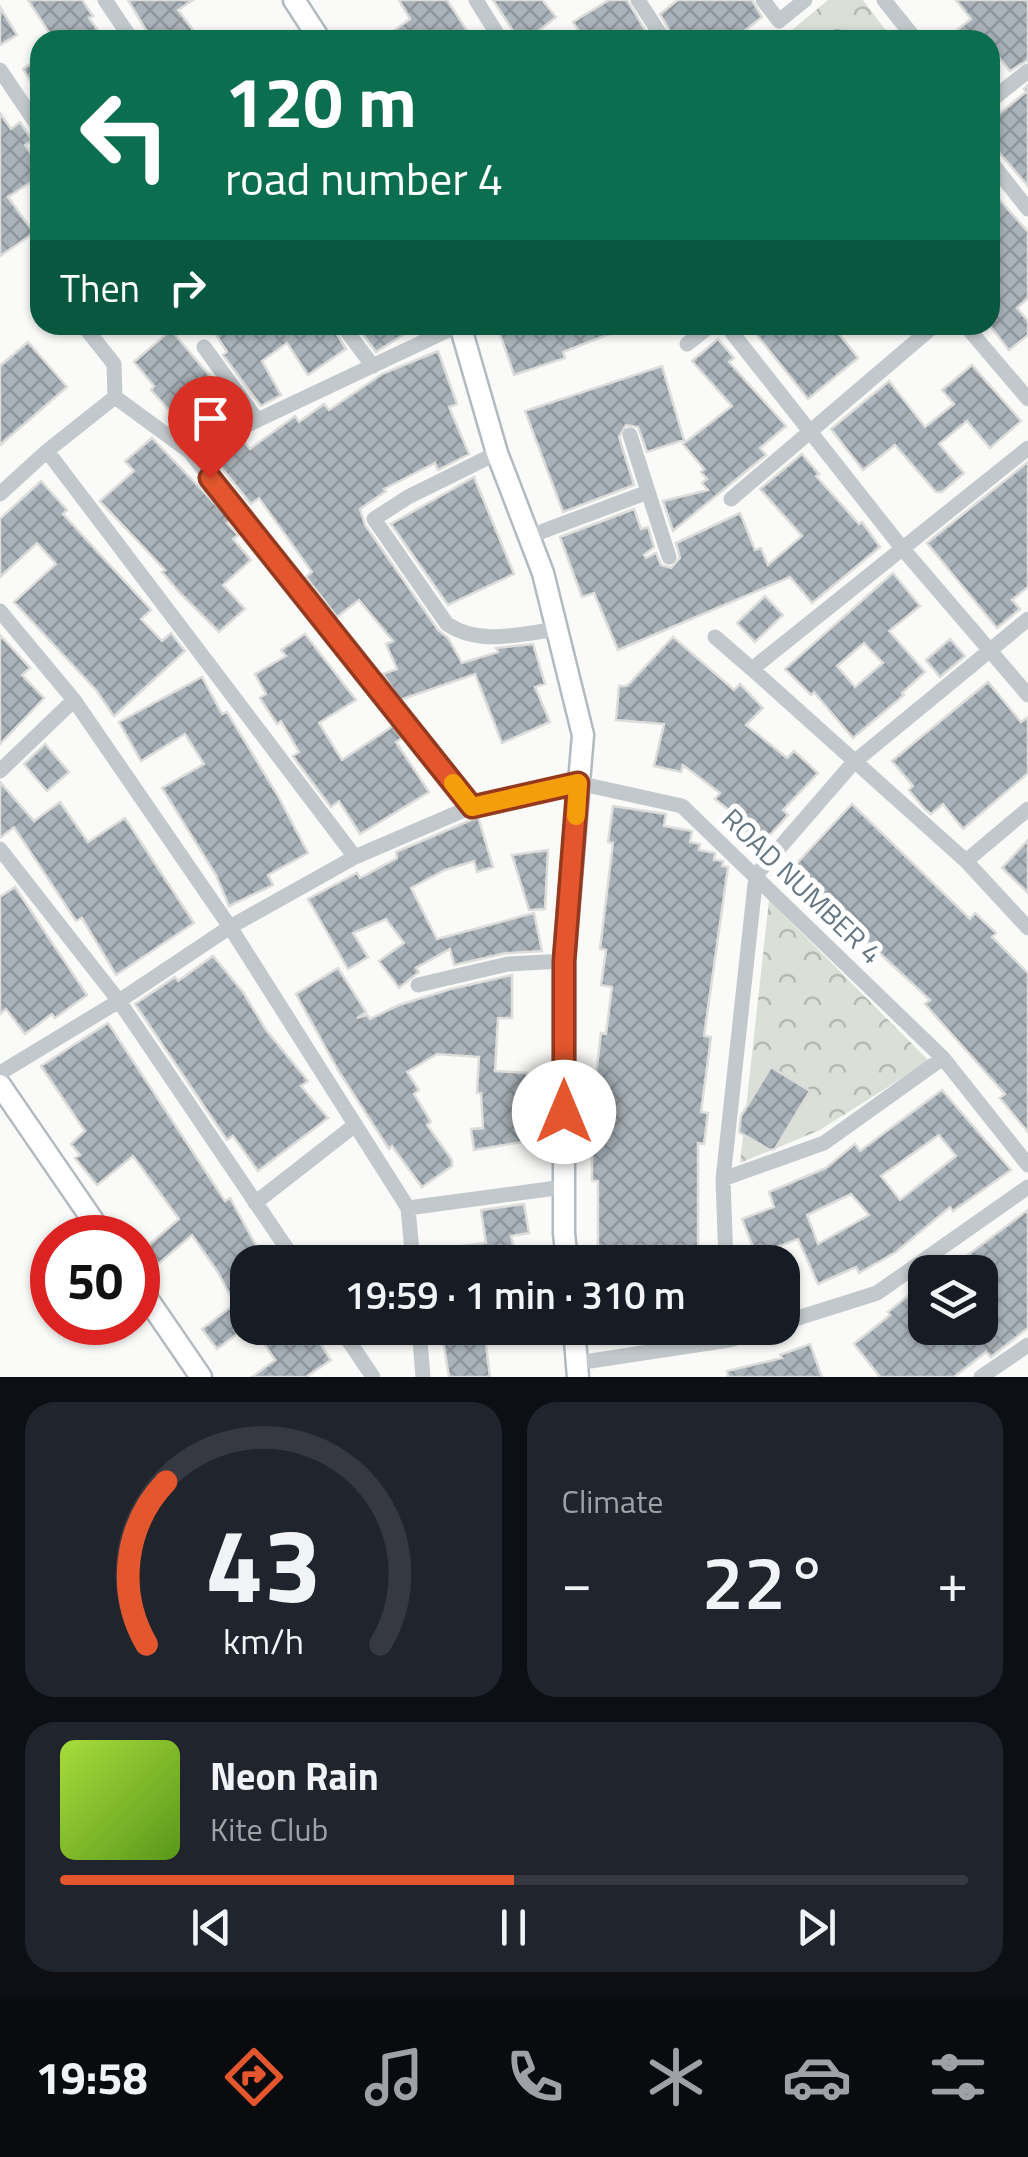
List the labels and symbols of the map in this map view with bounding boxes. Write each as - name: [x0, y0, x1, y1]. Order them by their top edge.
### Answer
- pin: [168, 376, 253, 479]
- street label: ROAD NUMBER 4: [712, 798, 892, 974]
- position arrow: [512, 1060, 616, 1164]
- speed limit sign: 50: [30, 1215, 160, 1345]

